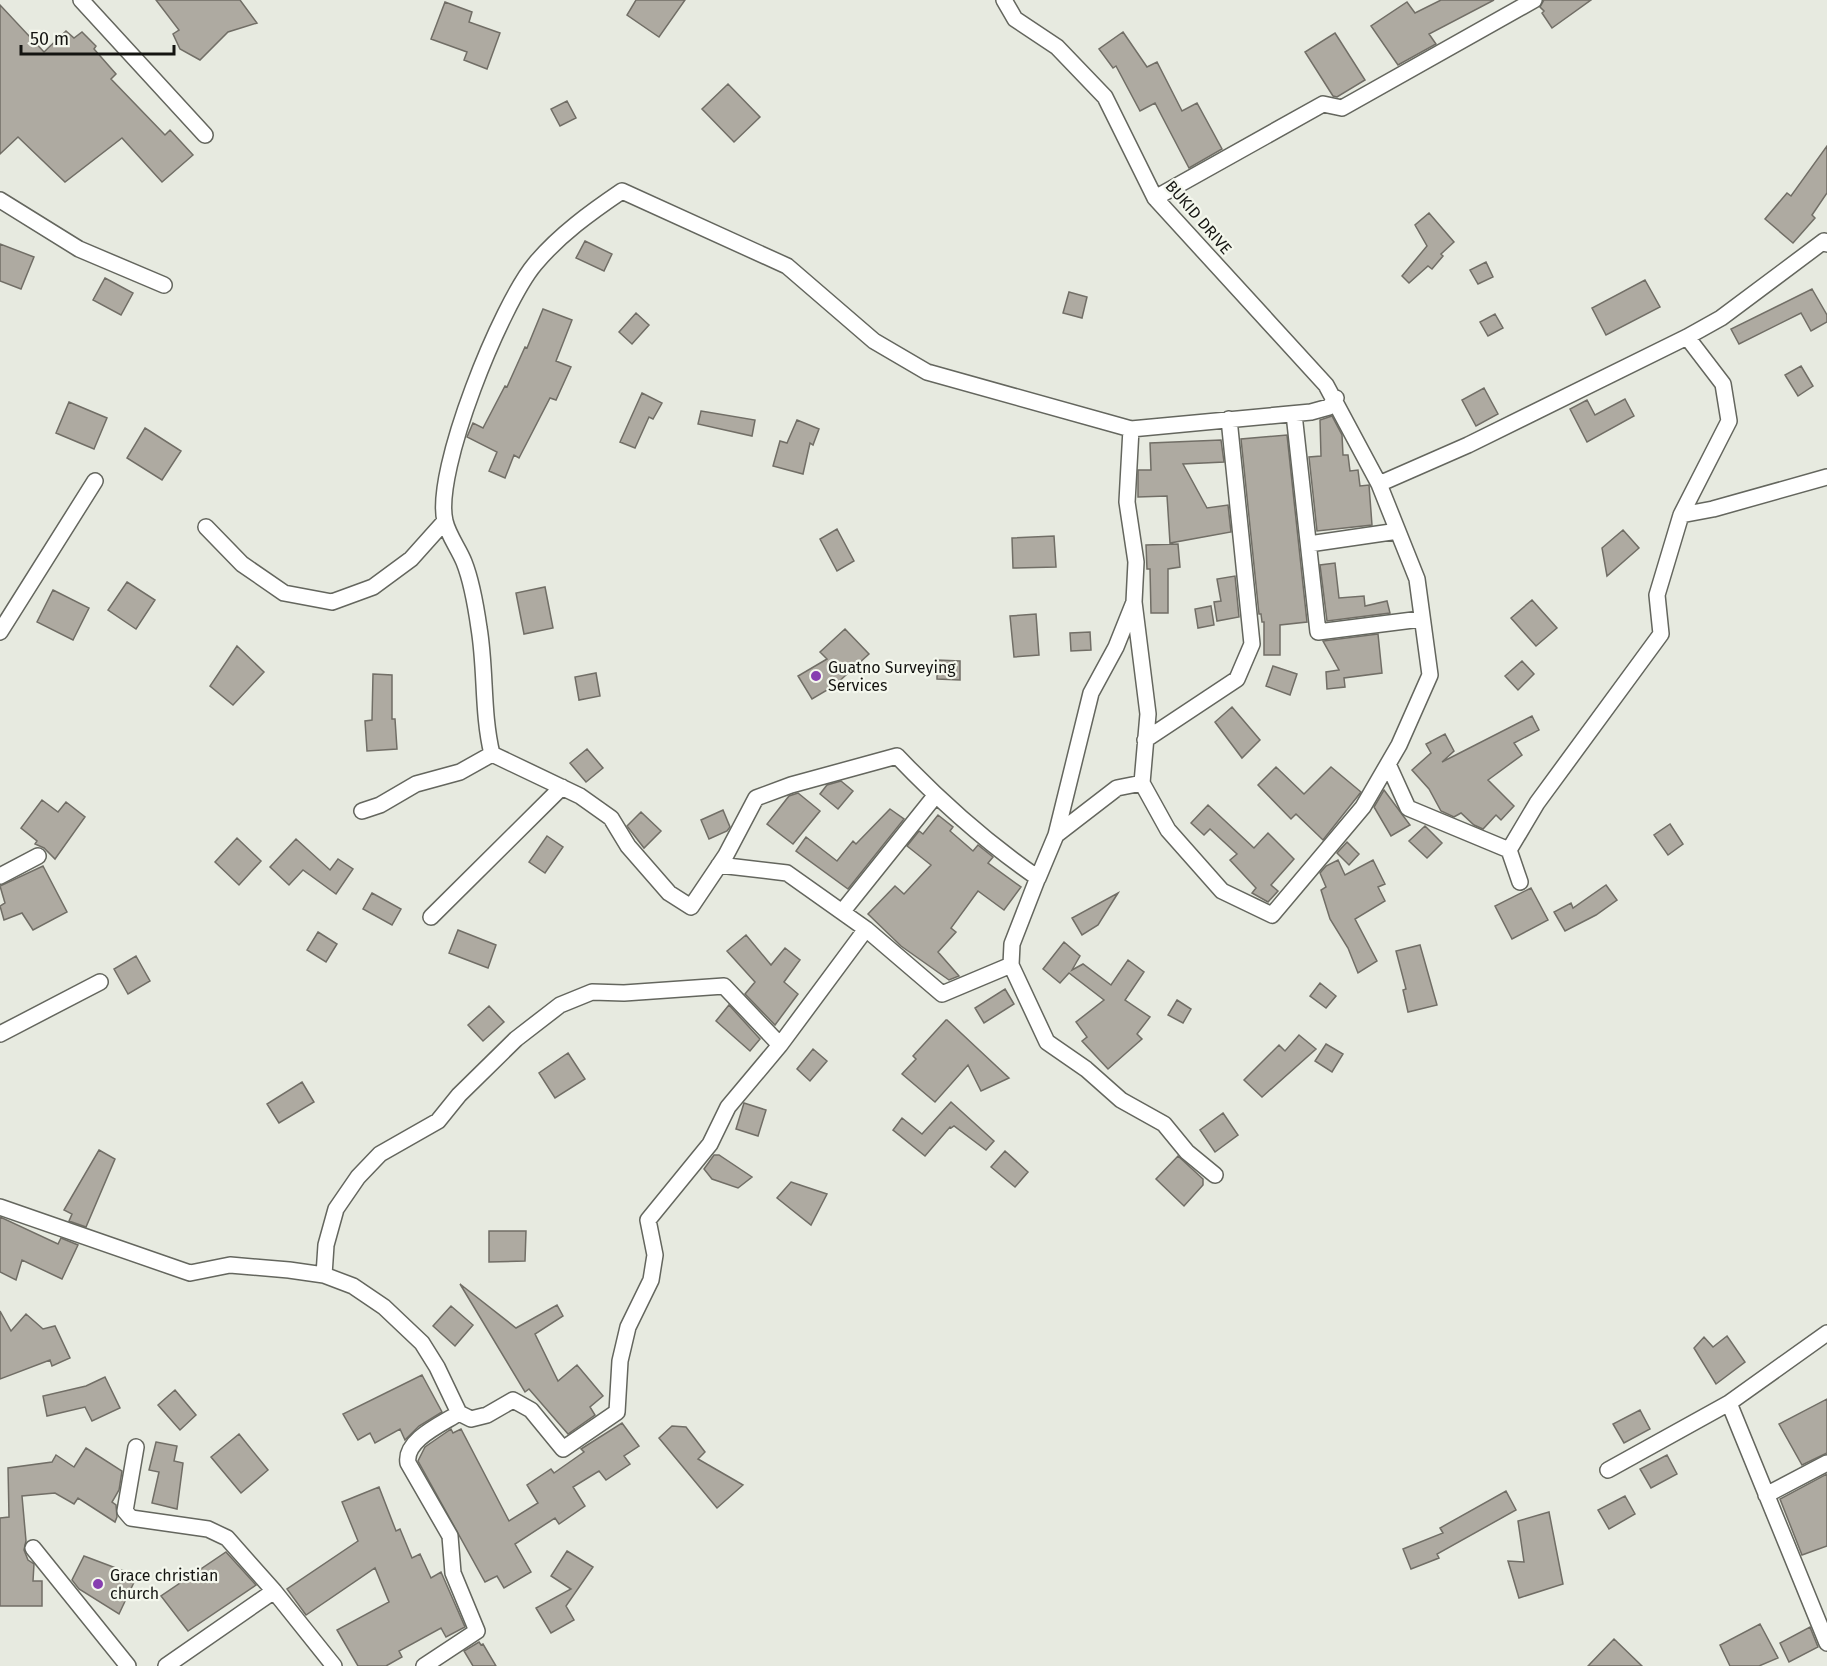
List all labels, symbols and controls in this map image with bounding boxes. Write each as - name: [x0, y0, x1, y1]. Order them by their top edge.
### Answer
- scale bar: [21, 18, 174, 56]
- text: 50 m: [30, 28, 69, 50]
- street label: BUKID DRIVE: [1162, 177, 1236, 258]
- place label: Guatno Surveying Services: [828, 658, 956, 695]
- marker: Guatno Surveying Services: [809, 669, 823, 683]
- place label: Grace christian church: [110, 1566, 218, 1603]
- marker: Grace christian church: [91, 1577, 105, 1591]

